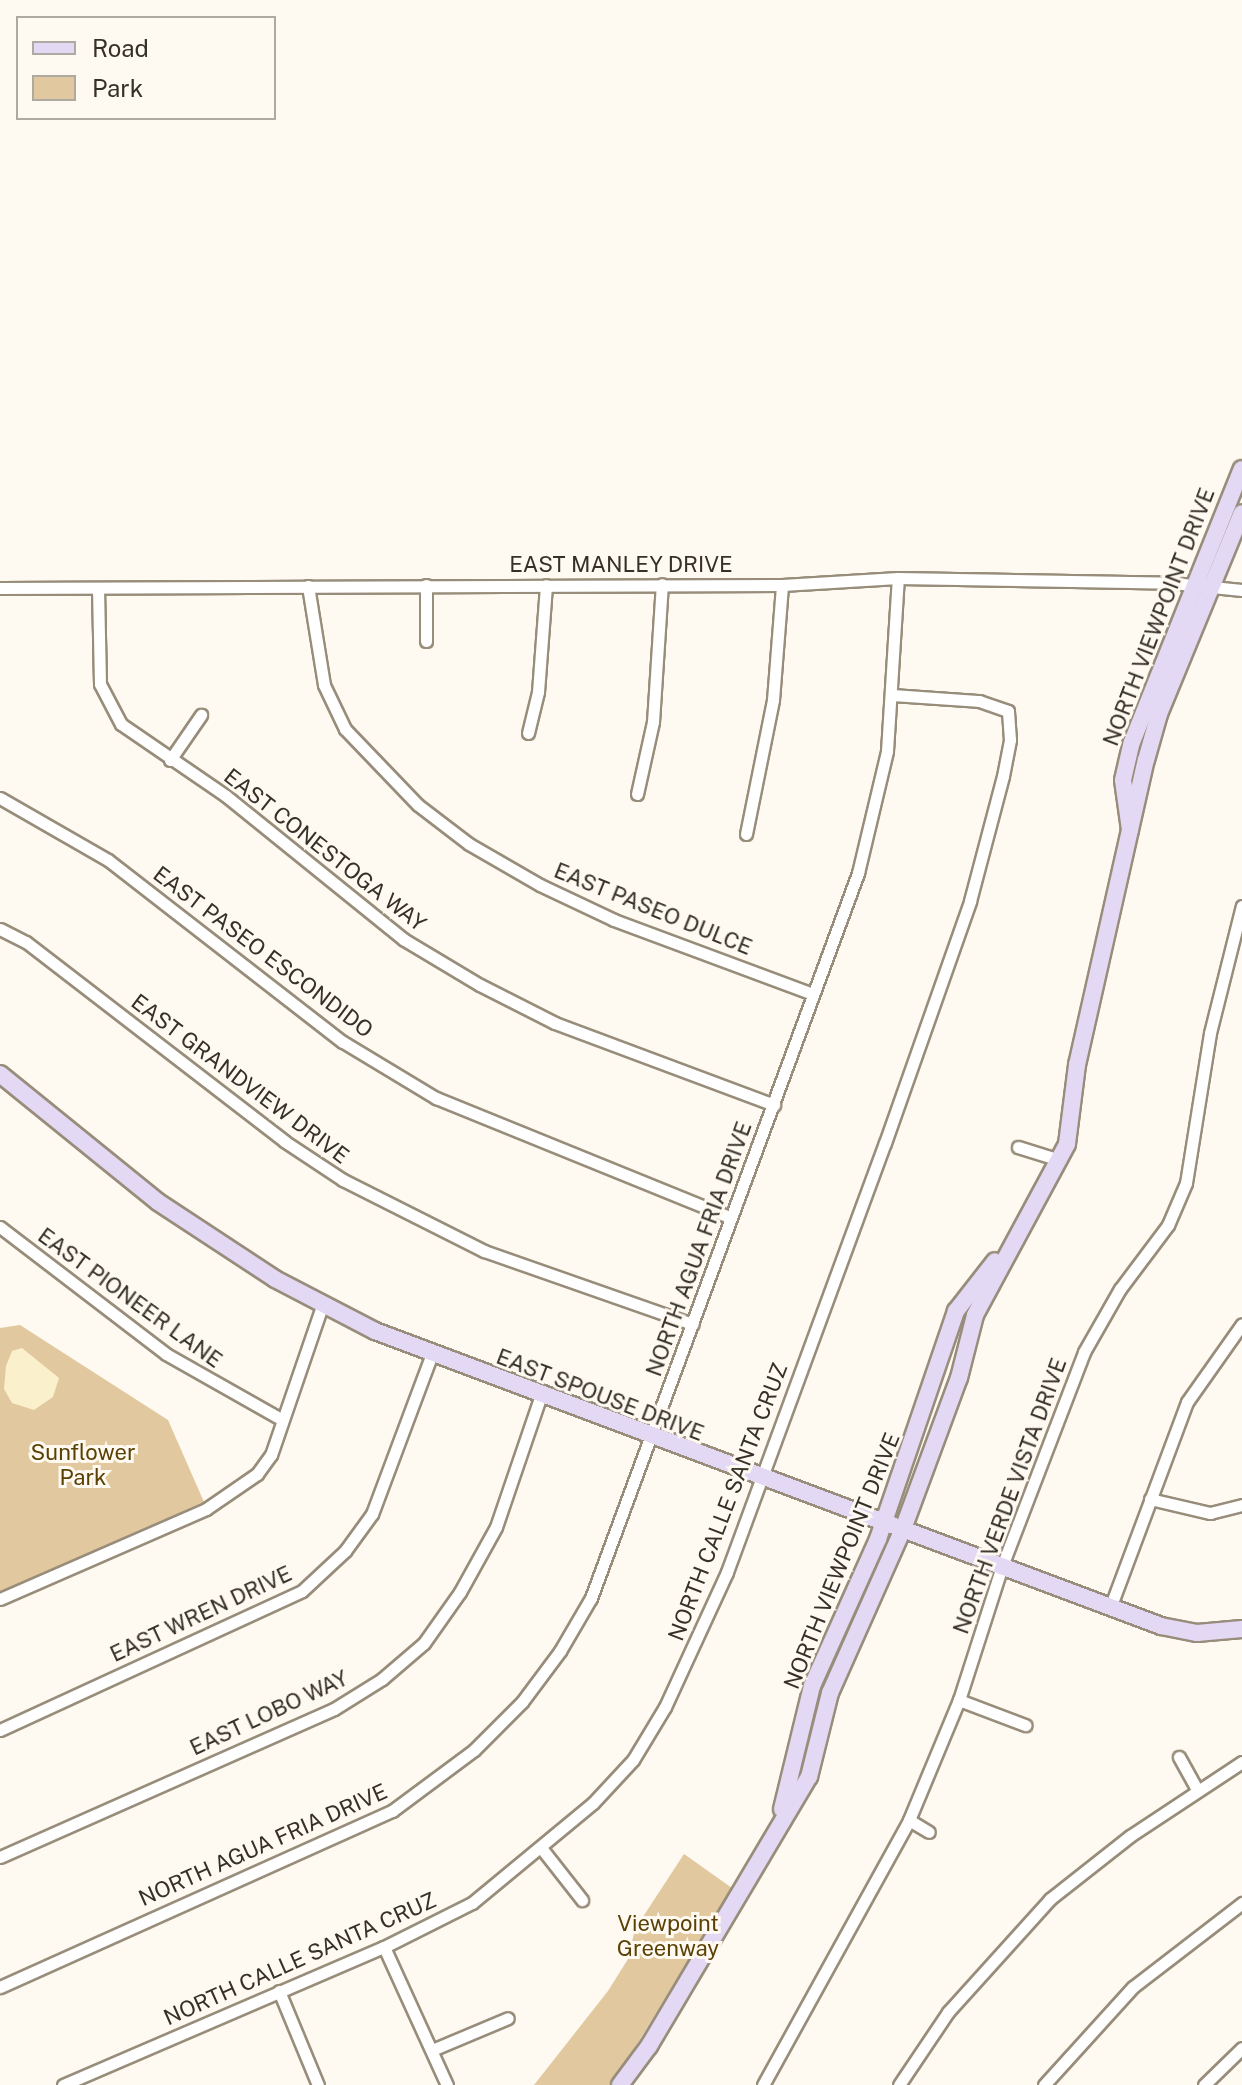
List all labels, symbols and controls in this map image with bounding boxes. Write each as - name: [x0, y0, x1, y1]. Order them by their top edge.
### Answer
- legend: [16, 16, 276, 120]
- text: Road: [92, 34, 149, 62]
- text: Park: [92, 74, 143, 102]
- street label: NORTH VIEWPOINT DRIVE: [1097, 484, 1221, 750]
- street label: EAST MANLEY DRIVE: [509, 552, 733, 578]
- street label: EAST CONESTOGA WAY: [219, 763, 431, 937]
- street label: EAST PASEO DULCE: [550, 857, 756, 961]
- street label: EAST PASEO ESCONDIDO: [148, 861, 378, 1043]
- street label: EAST GRANDVIEW DRIVE: [126, 989, 354, 1169]
- street label: NORTH AGUA FRIA DRIVE: [641, 1118, 757, 1380]
- street label: EAST PIONEER LANE: [33, 1222, 227, 1374]
- street label: EAST SPOUSE DRIVE: [493, 1343, 707, 1447]
- street label: NORTH VERDE VISTA DRIVE: [948, 1354, 1072, 1638]
- street label: NORTH CALLE SANTA CRUZ: [663, 1359, 793, 1645]
- street label: NORTH VIEWPOINT DRIVE: [778, 1429, 906, 1693]
- park label: Sunflower Park: [31, 1439, 135, 1490]
- street label: EAST WREN DRIVE: [106, 1560, 296, 1668]
- street label: EAST LOBO WAY: [185, 1665, 353, 1761]
- street label: NORTH AGUA FRIA DRIVE: [135, 1778, 391, 1912]
- street label: NORTH CALLE SANTA CRUZ: [160, 1887, 440, 2031]
- park label: Viewpoint Greenway: [617, 1910, 719, 1962]

